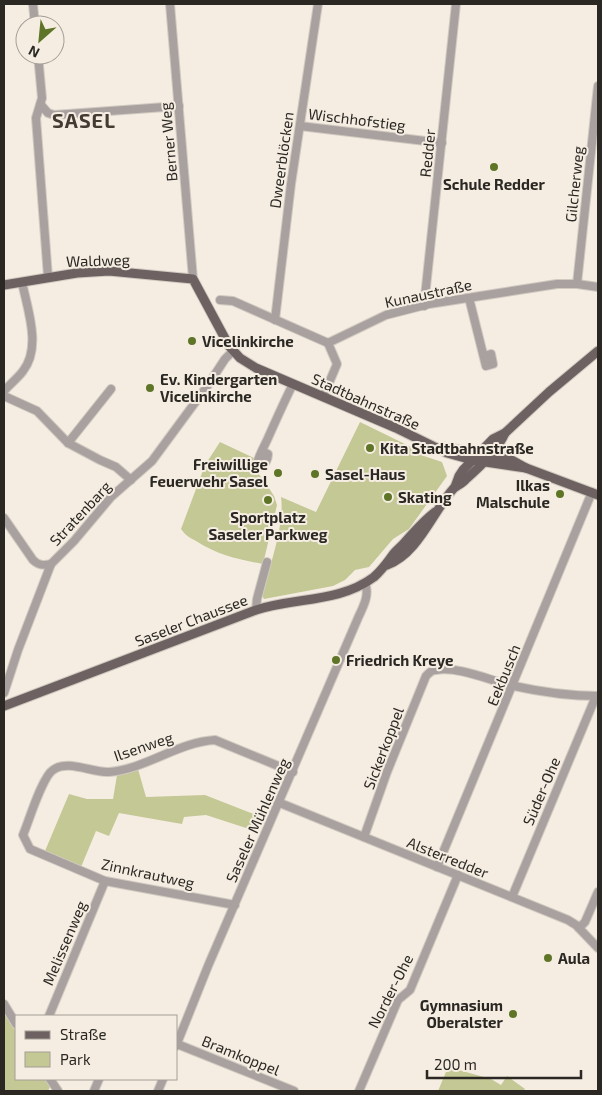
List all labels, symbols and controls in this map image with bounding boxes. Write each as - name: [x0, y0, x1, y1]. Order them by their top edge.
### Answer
- north arrow: [15, 15, 65, 65]
- text: N: [26, 42, 42, 62]
- street label: Berner Weg: [156, 101, 180, 182]
- street label: Wischhofstieg: [307, 104, 407, 134]
- district label: SASEL: [52, 108, 116, 132]
- street label: Dweerblöcken: [265, 110, 297, 210]
- street label: Redder: [416, 128, 438, 178]
- street label: Gilcherweg: [561, 144, 587, 223]
- marker: Schule Redder: [488, 161, 500, 173]
- place label: Schule Redder: [443, 175, 545, 193]
- street label: Waldweg: [66, 250, 131, 270]
- street label: Kunaustraße: [383, 275, 473, 311]
- place label: Vicelinkirche: [202, 332, 294, 350]
- marker: Vicelinkirche: [186, 335, 198, 347]
- street label: Stadtbahnstraße: [309, 369, 423, 433]
- place label: Ev. Kindergarten Vicelinkirche: [160, 370, 277, 405]
- marker: Ev. Kindergarten Vicelinkirche: [144, 382, 156, 394]
- place label: Kita Stadtbahnstraße: [380, 439, 534, 457]
- marker: Kita Stadtbahnstraße: [364, 442, 376, 454]
- place label: Freiwillige Feuerwehr Sasel: [149, 455, 268, 490]
- place label: Sasel-Haus: [325, 465, 405, 483]
- marker: Freiwillige Feuerwehr Sasel: [272, 467, 284, 479]
- marker: Sasel-Haus: [309, 468, 321, 480]
- street label: Stratenbarg: [45, 476, 115, 549]
- place label: Ilkas Malschule: [476, 476, 550, 511]
- place label: Skating: [398, 488, 452, 506]
- marker: Ilkas Malschule: [554, 488, 566, 500]
- marker: Skating: [382, 491, 394, 503]
- marker: Sportplatz Saseler Parkweg: [262, 494, 274, 506]
- place label: Sportplatz Saseler Parkweg: [209, 508, 328, 543]
- street label: Saseler Chaussee: [132, 590, 250, 650]
- street label: Eekbusch: [483, 642, 523, 708]
- place label: Friedrich Kreye: [346, 651, 454, 670]
- marker: Friedrich Kreye: [330, 654, 342, 666]
- street label: Sickerkoppel: [359, 704, 407, 792]
- street label: Ilsenweg: [111, 727, 176, 765]
- street label: Saseler Mühlenweg: [221, 754, 293, 885]
- street label: Süder-Ohe: [519, 754, 563, 828]
- street label: Alsterredder: [405, 832, 491, 882]
- street label: Zinnkrautweg: [100, 854, 197, 892]
- street label: Melissenweg: [38, 897, 90, 988]
- place label: Aula: [558, 949, 590, 967]
- street label: Norder-Ohe: [364, 951, 416, 1031]
- marker: Aula: [542, 952, 554, 964]
- place label: Gymnasium Oberalster: [420, 996, 504, 1031]
- marker: Gymnasium Oberalster: [507, 1008, 519, 1020]
- legend: [15, 1015, 178, 1080]
- text: Straße: [60, 1025, 106, 1043]
- street label: Bramkoppel: [199, 1031, 283, 1079]
- scale bar: [427, 1048, 581, 1080]
- text: Park: [60, 1050, 91, 1068]
- text: 200 m: [434, 1055, 477, 1073]

